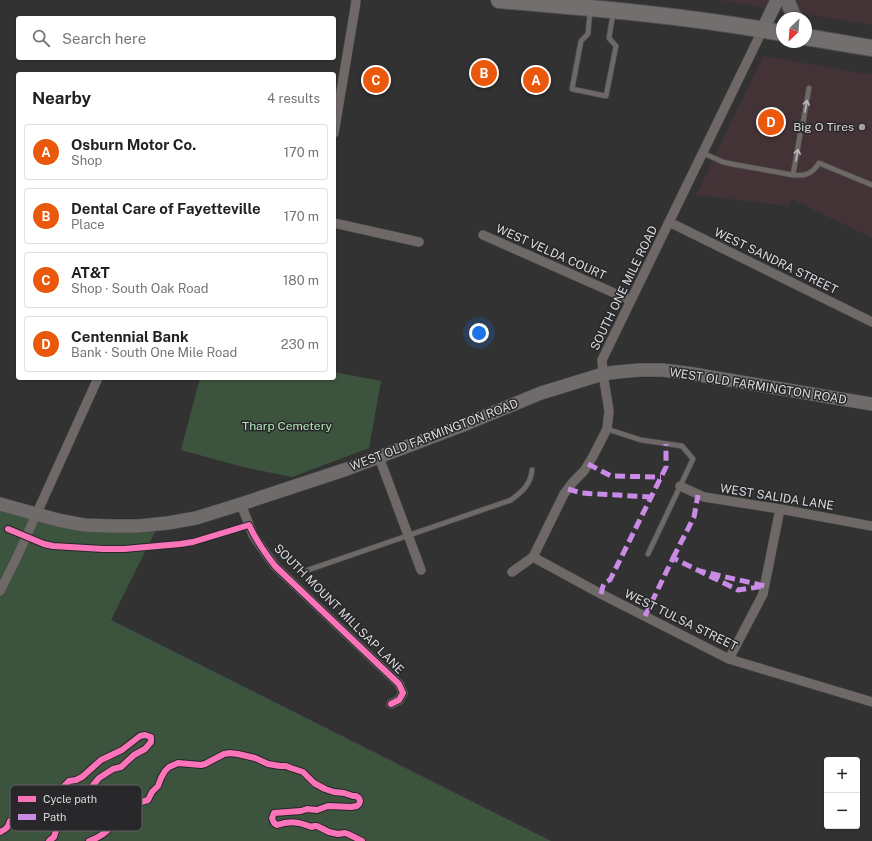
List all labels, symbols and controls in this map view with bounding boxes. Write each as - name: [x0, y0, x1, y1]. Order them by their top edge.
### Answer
- north arrow: [776, 12, 812, 48]
- search box: [16, 16, 336, 60]
- icon: search: [30, 27, 52, 49]
- text: Search here: [62, 30, 146, 47]
- pin: B: [471, 58, 497, 88]
- pin: C: [363, 65, 389, 95]
- pin: A: [523, 65, 549, 95]
- text: Nearby: [32, 88, 91, 108]
- text: 4 results: [267, 91, 320, 106]
- one-way arrow: [802, 100, 810, 113]
- pin: D: [758, 107, 784, 137]
- place label: Big O Tires: [793, 120, 854, 134]
- marker: Big O Tires: [857, 122, 867, 132]
- text: Osburn Motor Co.: [71, 136, 196, 153]
- text: A: [41, 145, 51, 160]
- text: 170 m: [284, 145, 319, 160]
- one-way arrow: [793, 149, 801, 162]
- text: Shop: [71, 153, 102, 168]
- text: Dental Care of Fayetteville: [71, 200, 261, 217]
- text: B: [42, 209, 50, 224]
- text: 170 m: [284, 209, 319, 224]
- text: Place: [71, 217, 105, 232]
- street label: WEST VELDA COURT: [494, 221, 608, 283]
- street label: SOUTH ONE MILE ROAD: [588, 223, 660, 353]
- street label: WEST SANDRA STREET: [712, 225, 840, 297]
- text: AT&T: [71, 264, 110, 281]
- text: C: [41, 273, 51, 288]
- text: 180 m: [283, 273, 319, 288]
- text: Shop · South Oak Road: [71, 281, 209, 296]
- your location: [469, 323, 489, 343]
- text: Centennial Bank: [71, 328, 189, 345]
- text: D: [41, 337, 51, 352]
- text: 230 m: [281, 337, 319, 352]
- text: Bank · South One Mile Road: [71, 345, 237, 360]
- street label: WEST OLD FARMINGTON ROAD: [668, 365, 848, 407]
- street label: WEST OLD FARMINGTON ROAD: [348, 396, 520, 474]
- park label: Tharp Cemetery: [242, 419, 332, 433]
- street label: WEST SALIDA LANE: [719, 481, 835, 513]
- street label: SOUTH MOUNT MILLSAP LANE: [271, 541, 407, 677]
- street label: WEST TULSA STREET: [622, 587, 740, 653]
- map controls: [824, 757, 860, 829]
- button: +: [824, 757, 860, 793]
- legend: [10, 785, 142, 831]
- text: Cycle path: [43, 793, 97, 805]
- button: −: [824, 793, 860, 829]
- text: Path: [43, 811, 66, 823]

